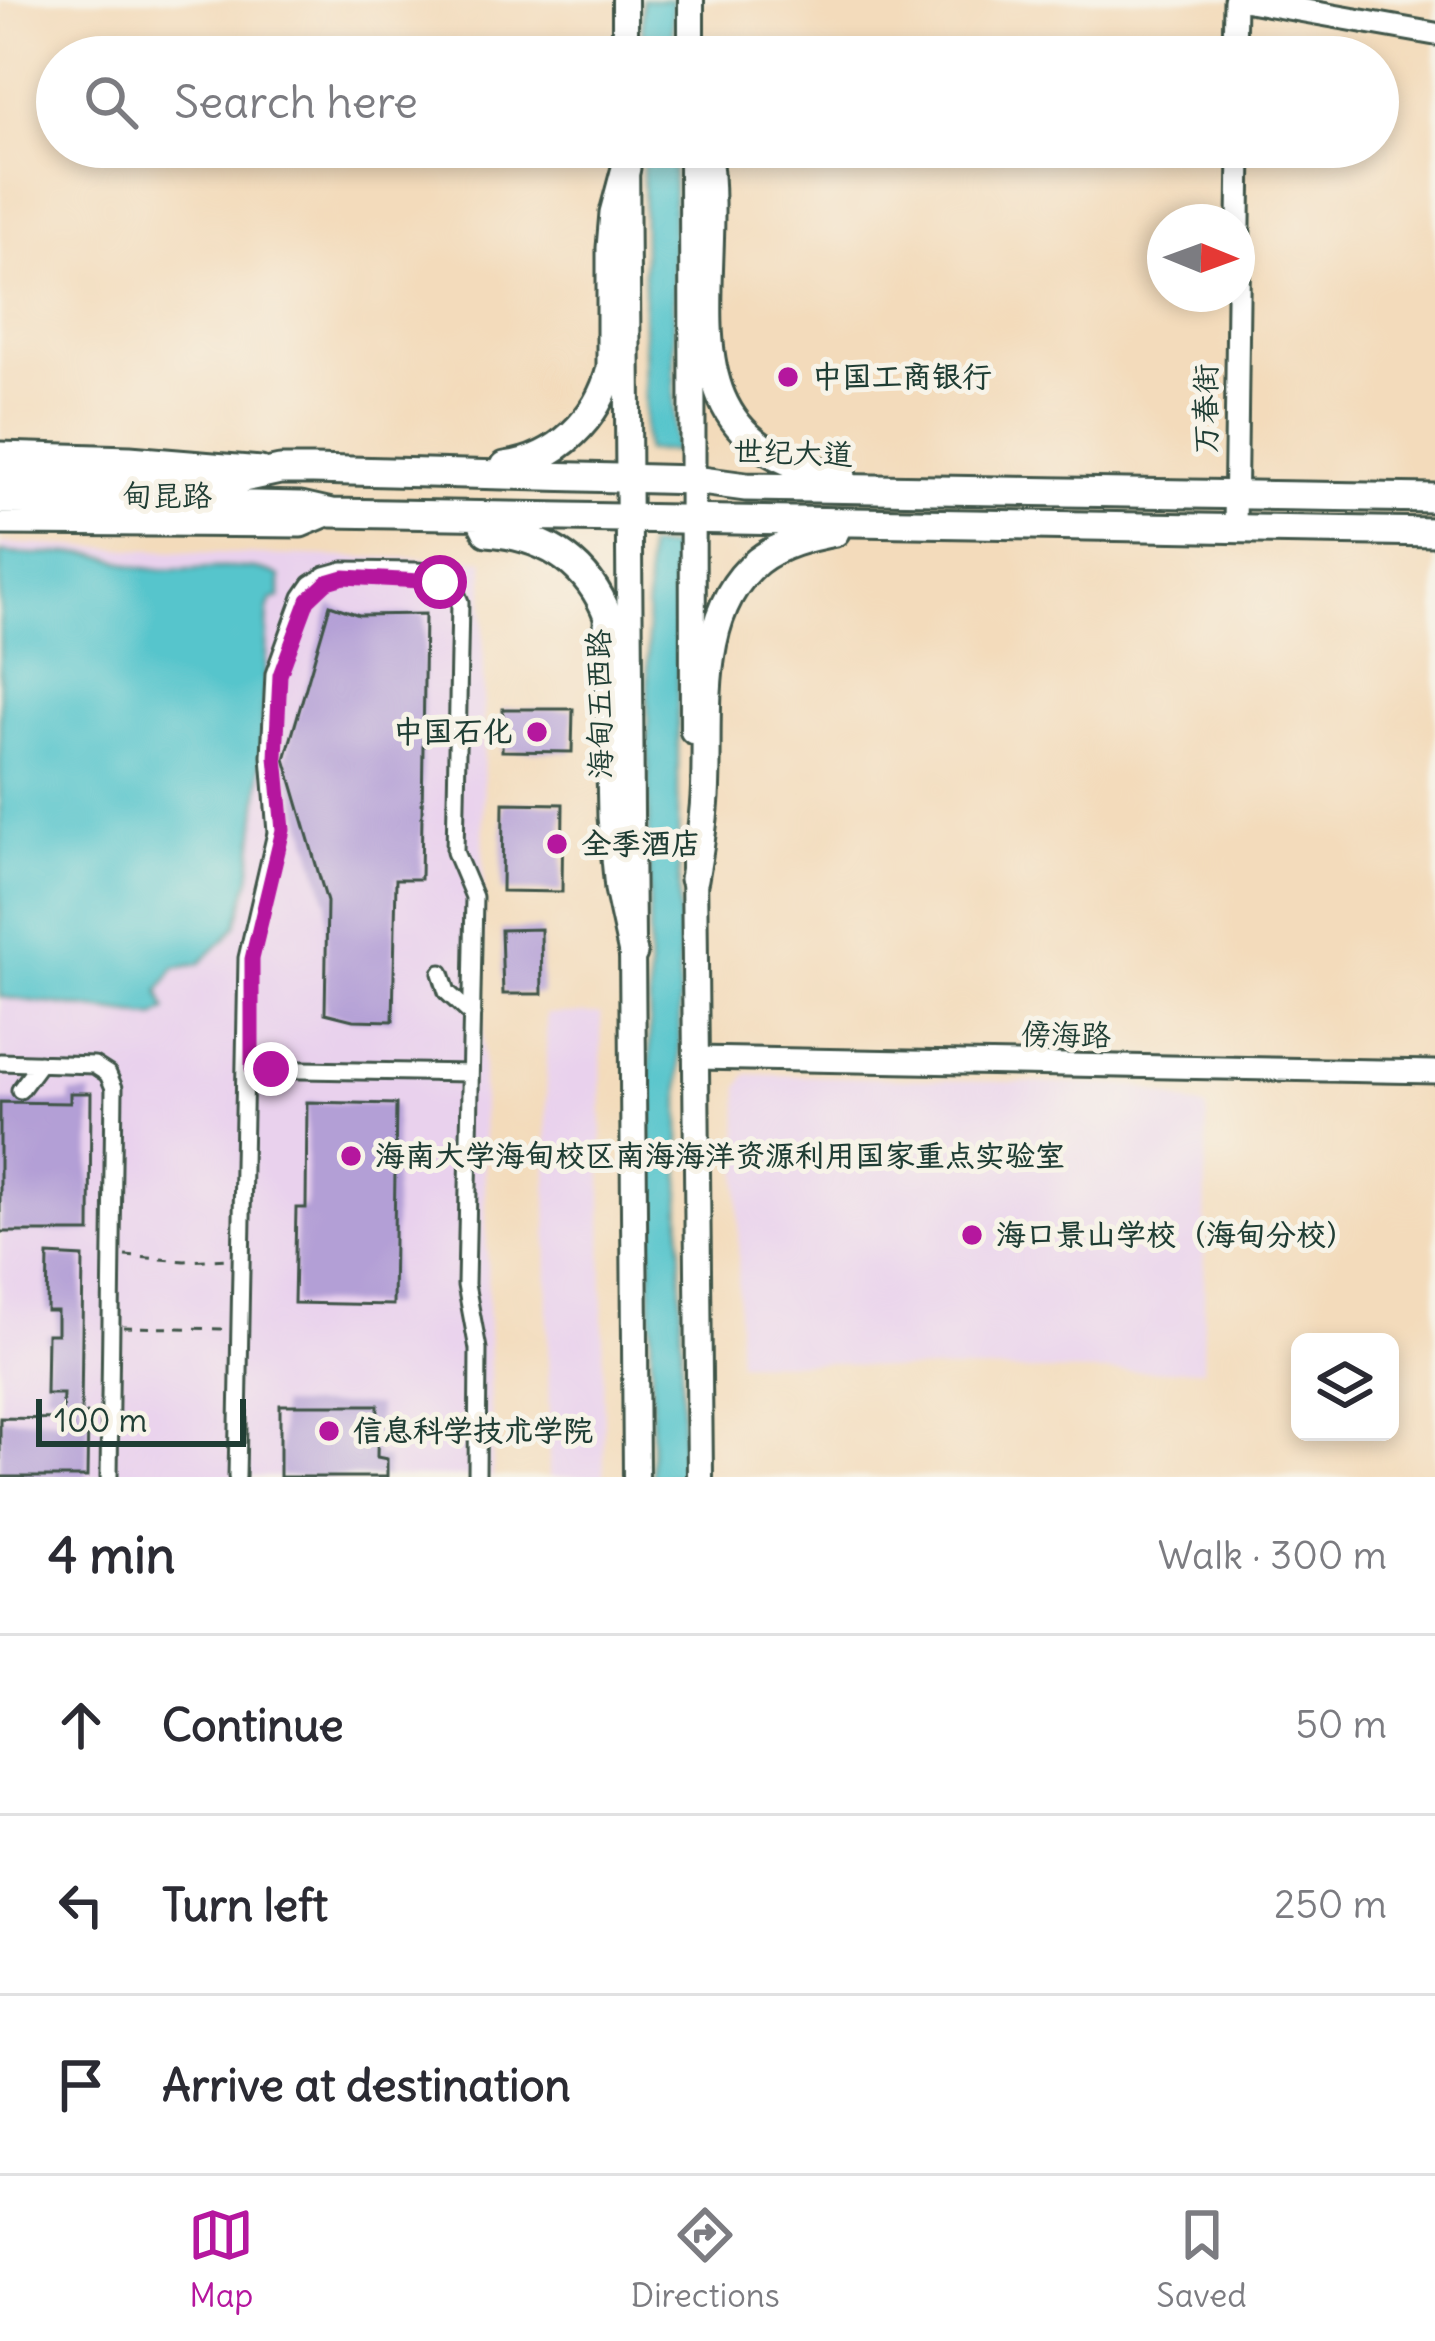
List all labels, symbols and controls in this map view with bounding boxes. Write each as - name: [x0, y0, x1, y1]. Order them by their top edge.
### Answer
- search box: [36, 36, 1399, 168]
- icon: search: [78, 69, 144, 135]
- text: Search here: [174, 74, 418, 130]
- north arrow: [1147, 204, 1255, 312]
- place label: 中国工商银行: [812, 357, 992, 395]
- marker: 中国工商银行: [775, 364, 801, 390]
- street label: 万春街: [1186, 364, 1224, 454]
- street label: 世纪大道: [732, 431, 854, 473]
- street label: 甸昆路: [122, 476, 212, 514]
- route start: [413, 555, 467, 609]
- street label: 海甸五西路: [579, 629, 619, 779]
- place label: 中国石化: [393, 712, 513, 750]
- marker: 中国石化: [524, 719, 550, 745]
- place label: 全季酒店: [581, 824, 701, 862]
- marker: 全季酒店: [544, 831, 570, 857]
- street label: 傍海路: [1021, 1014, 1111, 1054]
- route end: [244, 1042, 298, 1096]
- place label: 海南大学海甸校区南海海洋资源利用国家重点实验室: [375, 1136, 1065, 1174]
- marker: 海南大学海甸校区南海海洋资源利用国家重点实验室: [338, 1143, 364, 1169]
- place label: 海口景山学校（海甸分校）: [996, 1215, 1356, 1253]
- marker: 海口景山学校（海甸分校）: [959, 1222, 985, 1248]
- map controls: [1291, 1333, 1399, 1441]
- button: layers: [1291, 1333, 1399, 1441]
- scale bar: [36, 1393, 246, 1446]
- text: 100 m: [54, 1399, 147, 1441]
- place label: 信息科学技术学院: [353, 1411, 593, 1449]
- marker: 信息科学技术学院: [316, 1418, 342, 1444]
- text: 4 min: [48, 1523, 175, 1587]
- text: Walk · 300 m: [1158, 1531, 1387, 1580]
- icon: ahead: [48, 1692, 114, 1758]
- text: Continue: [162, 1697, 344, 1753]
- text: 50 m: [1295, 1700, 1387, 1749]
- icon: left: [48, 1872, 114, 1938]
- text: Turn left: [162, 1877, 328, 1933]
- text: 250 m: [1274, 1880, 1387, 1929]
- icon: arrive: [48, 2052, 114, 2118]
- text: Arrive at destination: [162, 2057, 571, 2113]
- tab: Map: [188, 2202, 254, 2316]
- tab: Directions: [631, 2202, 780, 2316]
- tab: Saved: [1156, 2202, 1247, 2316]

